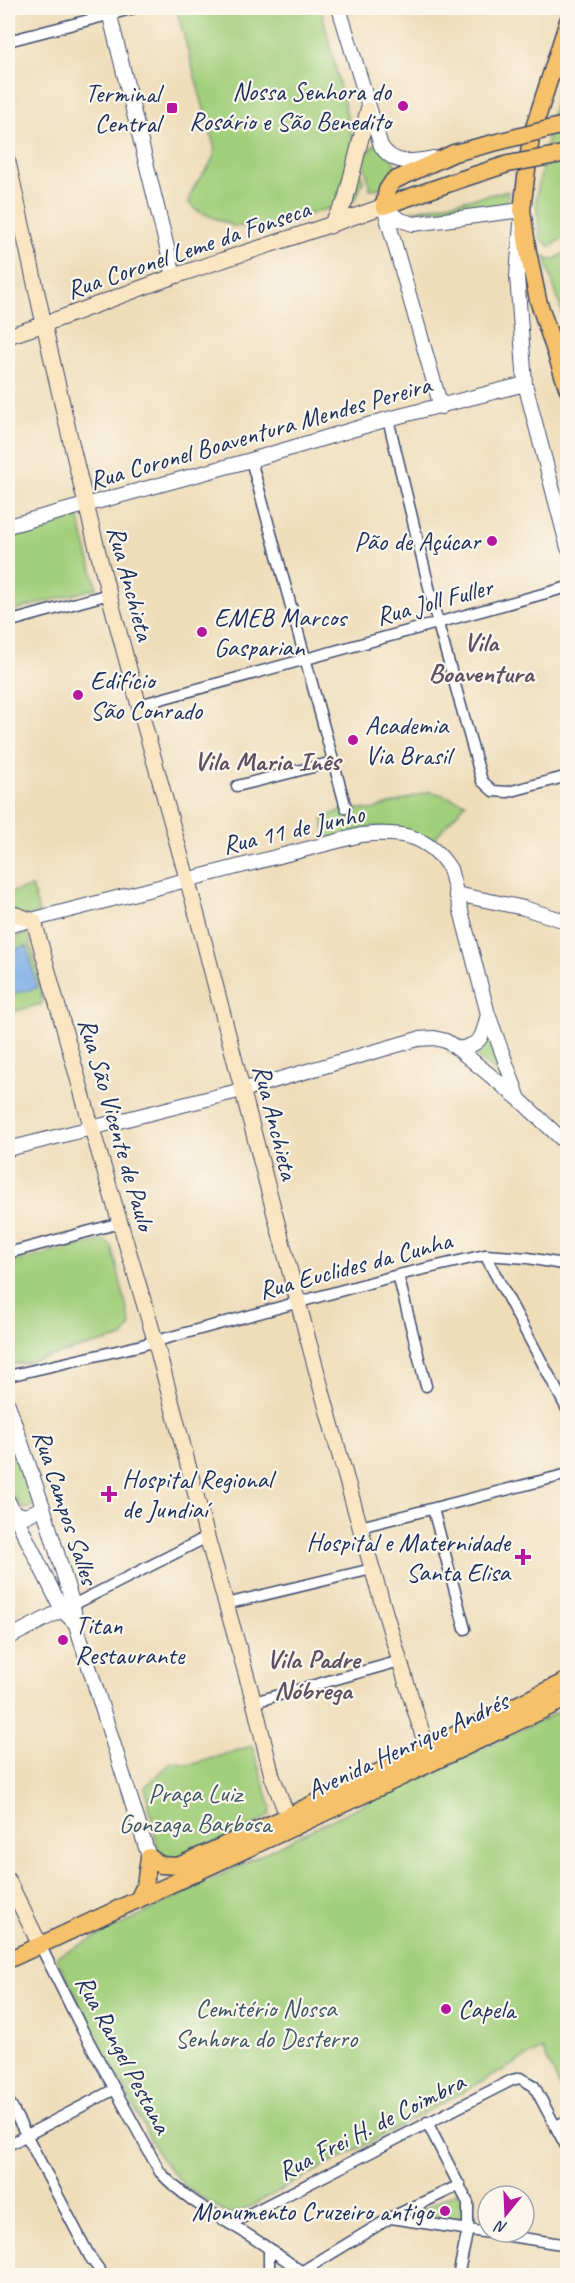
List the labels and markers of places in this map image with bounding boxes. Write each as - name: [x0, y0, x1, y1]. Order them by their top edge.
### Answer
- place label: Nossa Senhora do Rosário e São Benedito: [189, 75, 394, 138]
- place label: Terminal Central: [85, 77, 165, 140]
- marker: Nossa Senhora do Rosário e São Benedito: [396, 99, 410, 113]
- marker: Terminal Central: [165, 101, 179, 115]
- place label: Pão de Açúcar: [354, 525, 482, 558]
- marker: Pão de Açúcar: [485, 534, 499, 548]
- place label: EMEB Marcos Gasparian: [214, 601, 348, 664]
- marker: EMEB Marcos Gasparian: [195, 625, 209, 639]
- place label: Edifício São Conrado: [90, 664, 204, 727]
- marker: Edifício São Conrado: [71, 688, 85, 702]
- place label: Academia Via Brasil: [365, 709, 455, 772]
- marker: Academia Via Brasil: [346, 733, 360, 747]
- place label: Hospital Regional de Jundiaí: [122, 1463, 277, 1526]
- marker: Hospital Regional de Jundiaí: [100, 1485, 118, 1503]
- place label: Hospital e Maternidade Santa Elisa: [306, 1526, 512, 1589]
- marker: Hospital e Maternidade Santa Elisa: [514, 1548, 532, 1566]
- place label: Titan Restaurante: [75, 1609, 186, 1672]
- marker: Titan Restaurante: [56, 1633, 70, 1647]
- place label: Capela: [458, 1993, 517, 2026]
- marker: Capela: [439, 2002, 453, 2016]
- place label: Monumento Cruzeiro antigo: [192, 2195, 436, 2228]
- marker: Monumento Cruzeiro antigo: [438, 2204, 452, 2218]

